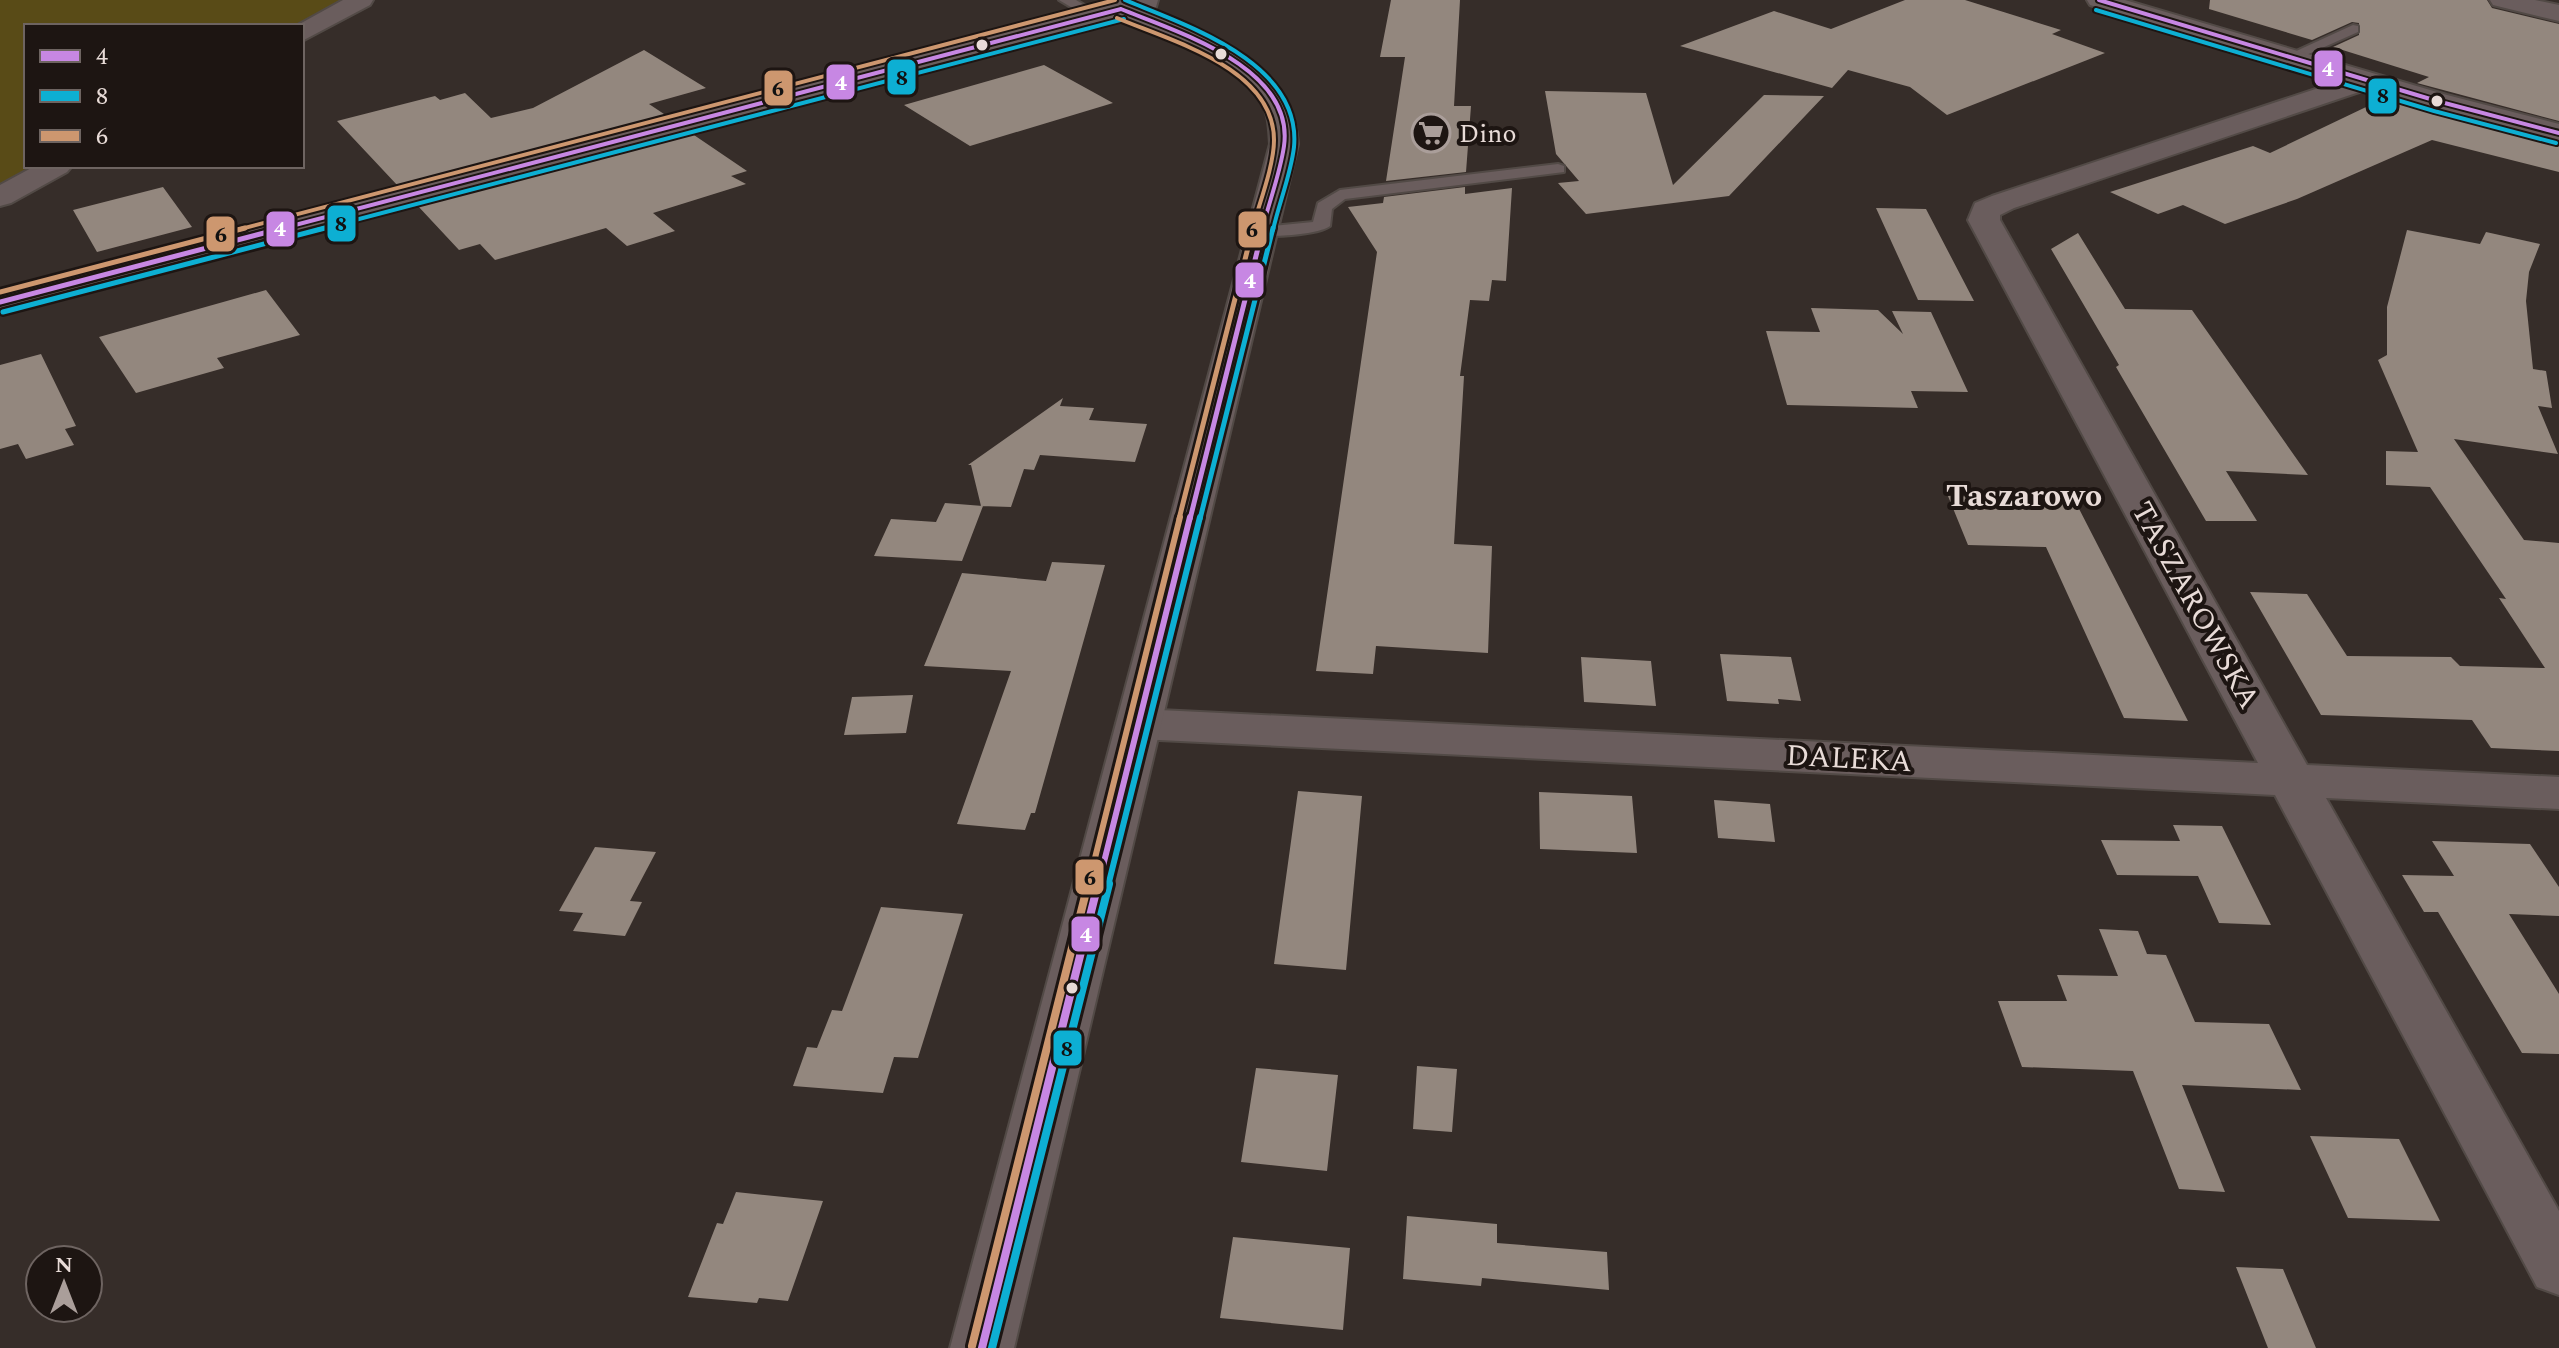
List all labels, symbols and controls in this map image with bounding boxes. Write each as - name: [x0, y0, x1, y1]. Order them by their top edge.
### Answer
- legend: [24, 24, 304, 168]
- unlabelled marker: [974, 37, 990, 53]
- text: 4: [96, 39, 108, 75]
- unlabelled marker: [1213, 46, 1229, 62]
- line badge: 4: [2313, 49, 2344, 88]
- text: 4: [2322, 53, 2335, 86]
- line badge: 8: [886, 58, 917, 96]
- text: 8: [896, 62, 908, 95]
- line badge: 4: [825, 63, 856, 101]
- text: 4: [835, 67, 848, 100]
- line badge: 6: [763, 69, 794, 107]
- text: 6: [772, 73, 784, 106]
- line badge: 8: [2367, 77, 2398, 115]
- text: 8: [96, 79, 108, 115]
- text: 8: [2377, 80, 2389, 113]
- unlabelled marker: [2429, 93, 2445, 109]
- supermarket icon: Dino: [1410, 112, 1452, 154]
- place label: Dino: [1459, 114, 1516, 154]
- text: 6: [96, 119, 108, 155]
- line badge: 8: [326, 204, 357, 243]
- text: 8: [335, 208, 347, 241]
- line badge: 4: [265, 210, 296, 248]
- line badge: 6: [1237, 210, 1268, 249]
- text: 4: [274, 213, 287, 246]
- text: 6: [1246, 214, 1258, 247]
- line badge: 6: [205, 215, 236, 253]
- text: 6: [215, 219, 227, 252]
- line badge: 4: [1234, 261, 1265, 299]
- text: 4: [1244, 265, 1257, 298]
- district label: Taszarowo: [1946, 472, 2102, 521]
- street label: TASZAROWSKA: [2119, 493, 2271, 718]
- street label: DALEKA: [1785, 733, 1913, 785]
- line badge: 6: [1074, 858, 1105, 896]
- text: 6: [1084, 862, 1096, 895]
- line badge: 4: [1070, 915, 1101, 953]
- text: 4: [1080, 919, 1093, 952]
- unlabelled marker: [1064, 980, 1080, 996]
- line badge: 8: [1052, 1029, 1083, 1067]
- text: 8: [1061, 1033, 1073, 1066]
- north arrow: [24, 1244, 104, 1324]
- text: N: [55, 1249, 73, 1282]

